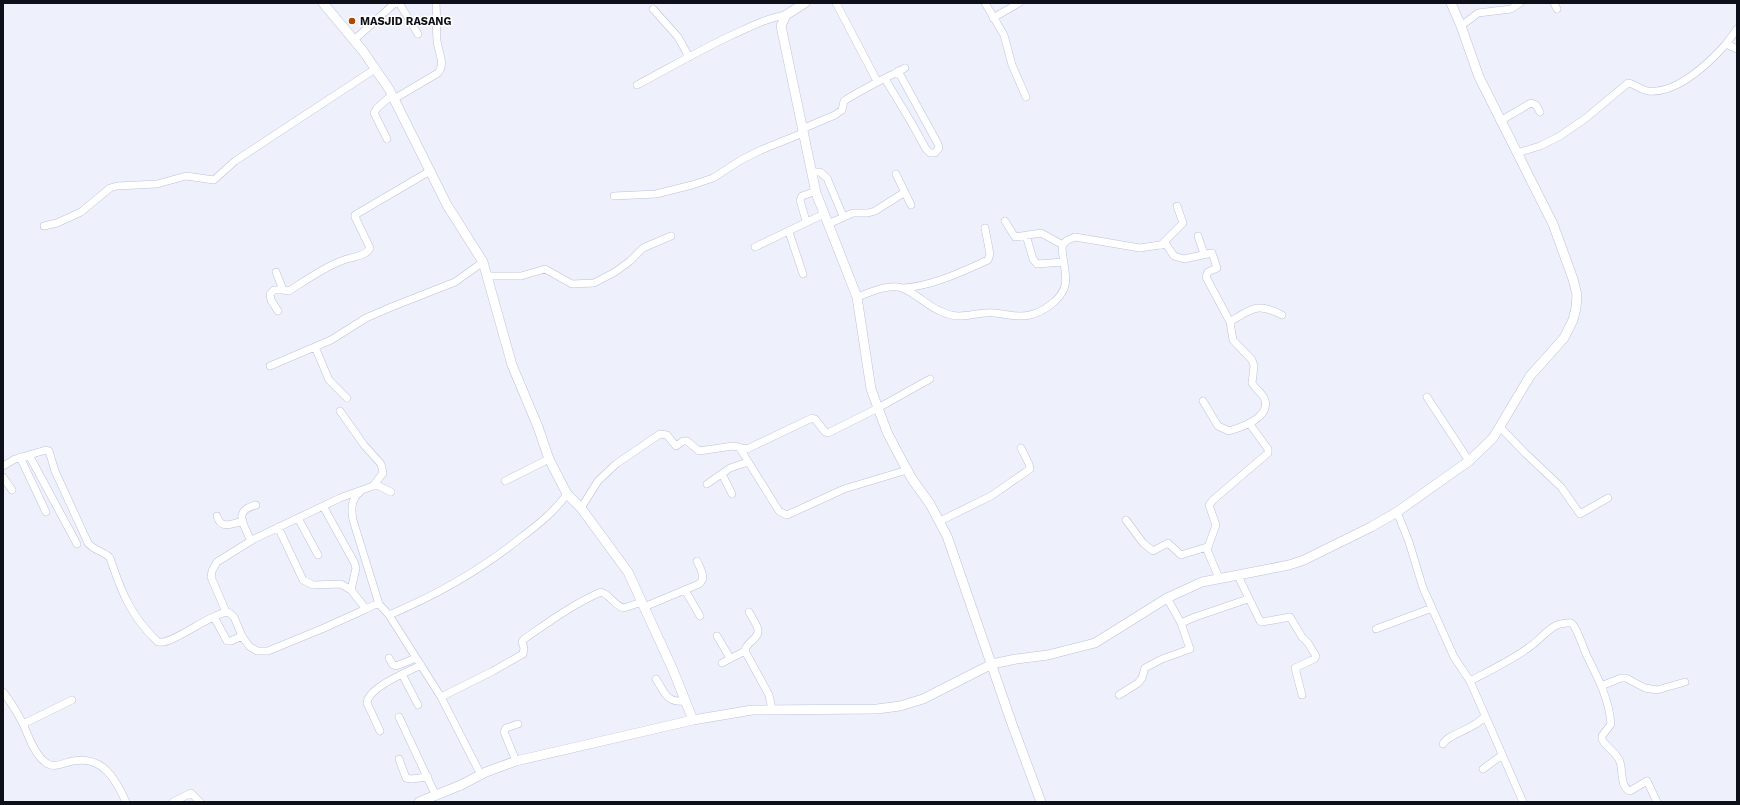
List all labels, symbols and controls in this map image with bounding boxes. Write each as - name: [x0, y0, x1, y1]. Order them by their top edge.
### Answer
- place label: MASJID RASANG: [360, 15, 452, 28]
- marker: MASJID RASANG: [347, 16, 357, 26]

